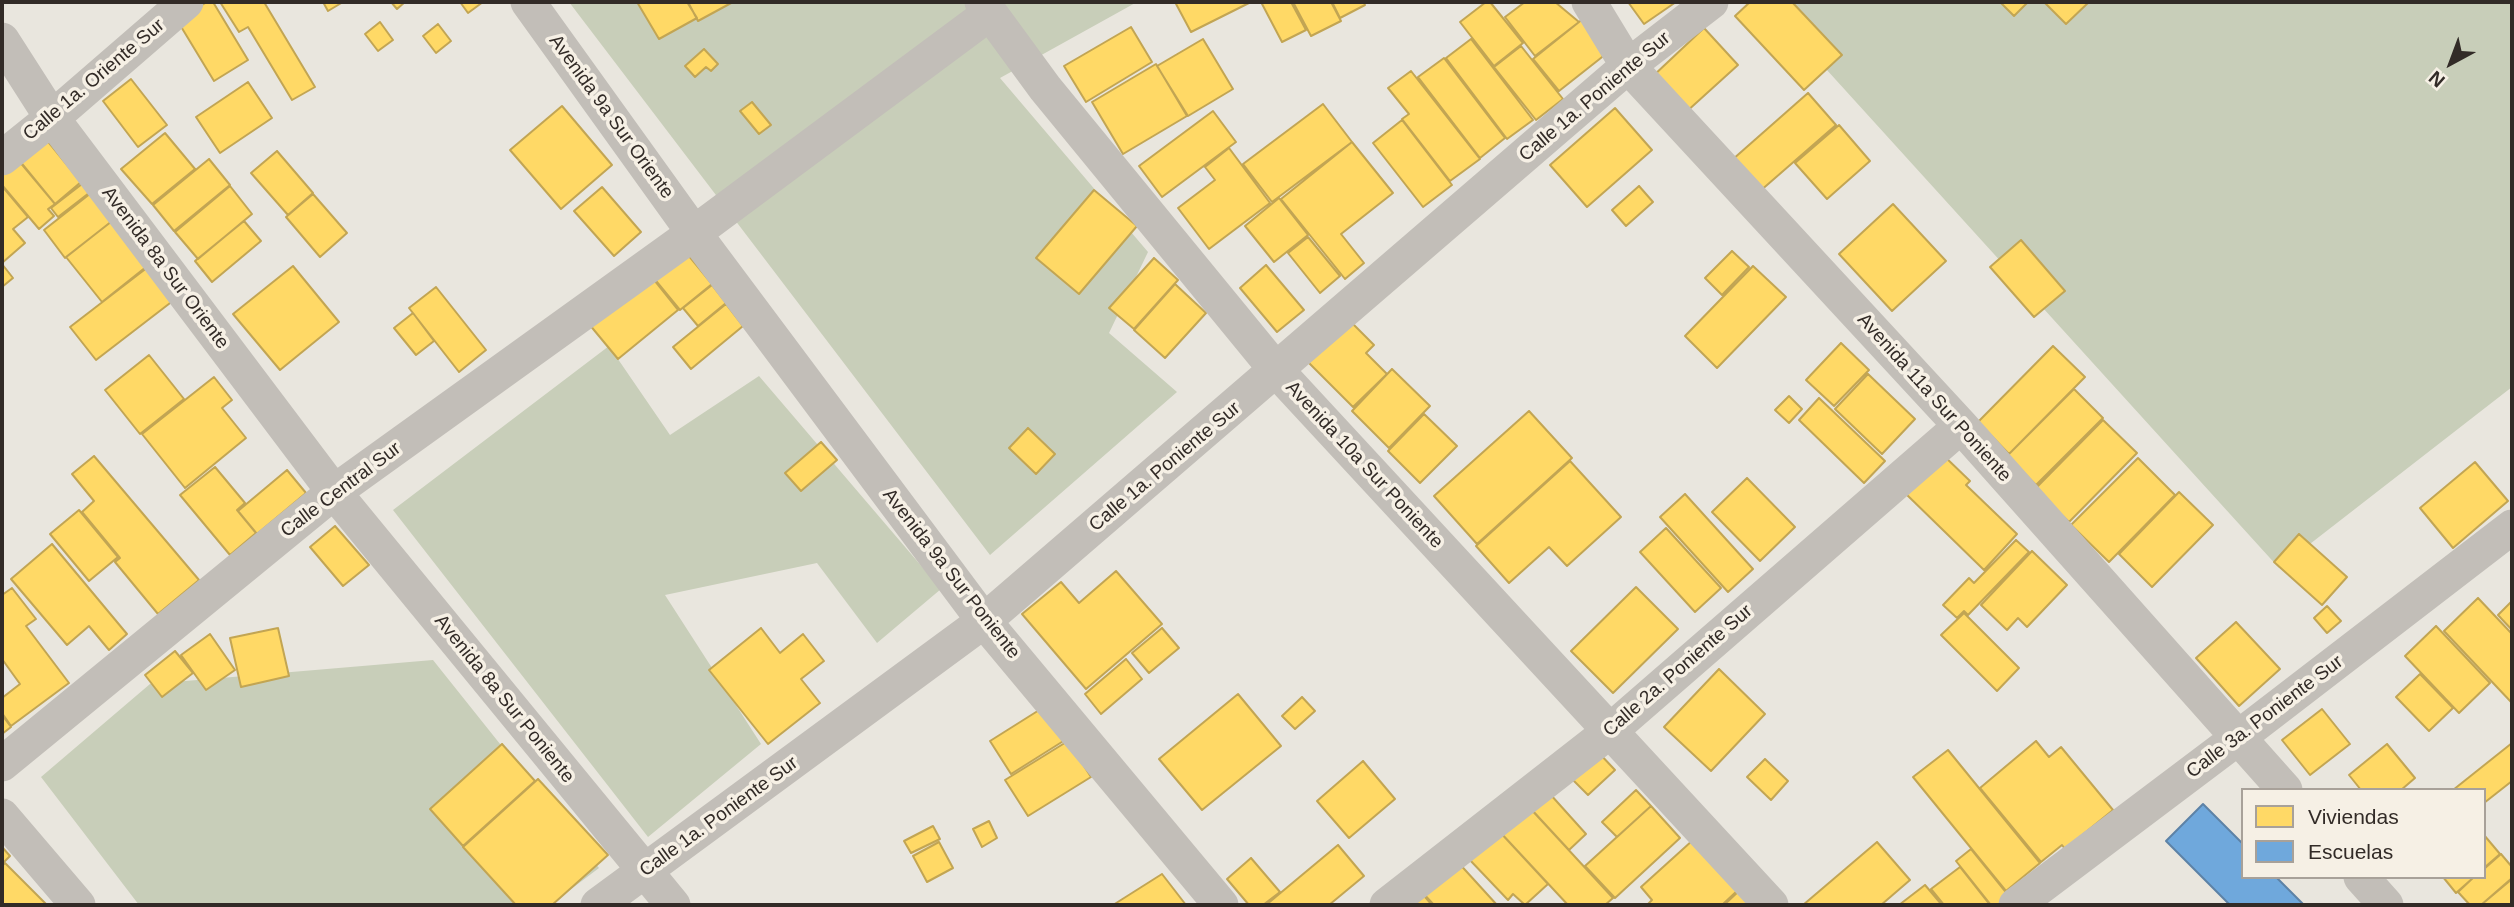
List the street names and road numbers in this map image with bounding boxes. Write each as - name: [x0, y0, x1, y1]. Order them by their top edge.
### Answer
- street label: Calle 1a. Oriente Sur: [19, 14, 169, 146]
- street label: Calle 1a. Poniente Sur: [1515, 27, 1675, 167]
- street label: Avenida 9a Sur Oriente: [544, 31, 678, 203]
- street label: Avenida 8a Sur Oriente: [97, 182, 233, 354]
- street label: Avenida 11a Sur Poniente: [1852, 309, 2016, 487]
- street label: Avenida 10a Sur Poniente: [1280, 377, 1448, 553]
- street label: Calle 1a. Poniente Sur: [1085, 397, 1245, 537]
- street label: Calle Central Sur: [276, 437, 406, 543]
- street label: Avenida 9a Sur Poniente: [877, 484, 1025, 664]
- street label: Calle 2a. Poniente Sur: [1599, 600, 1757, 742]
- street label: Avenida 8a Sur Poniente: [429, 610, 579, 788]
- street label: Calle 3a. Poniente Sur: [2182, 651, 2348, 783]
- street label: Calle 1a. Poniente Sur: [635, 752, 803, 882]

